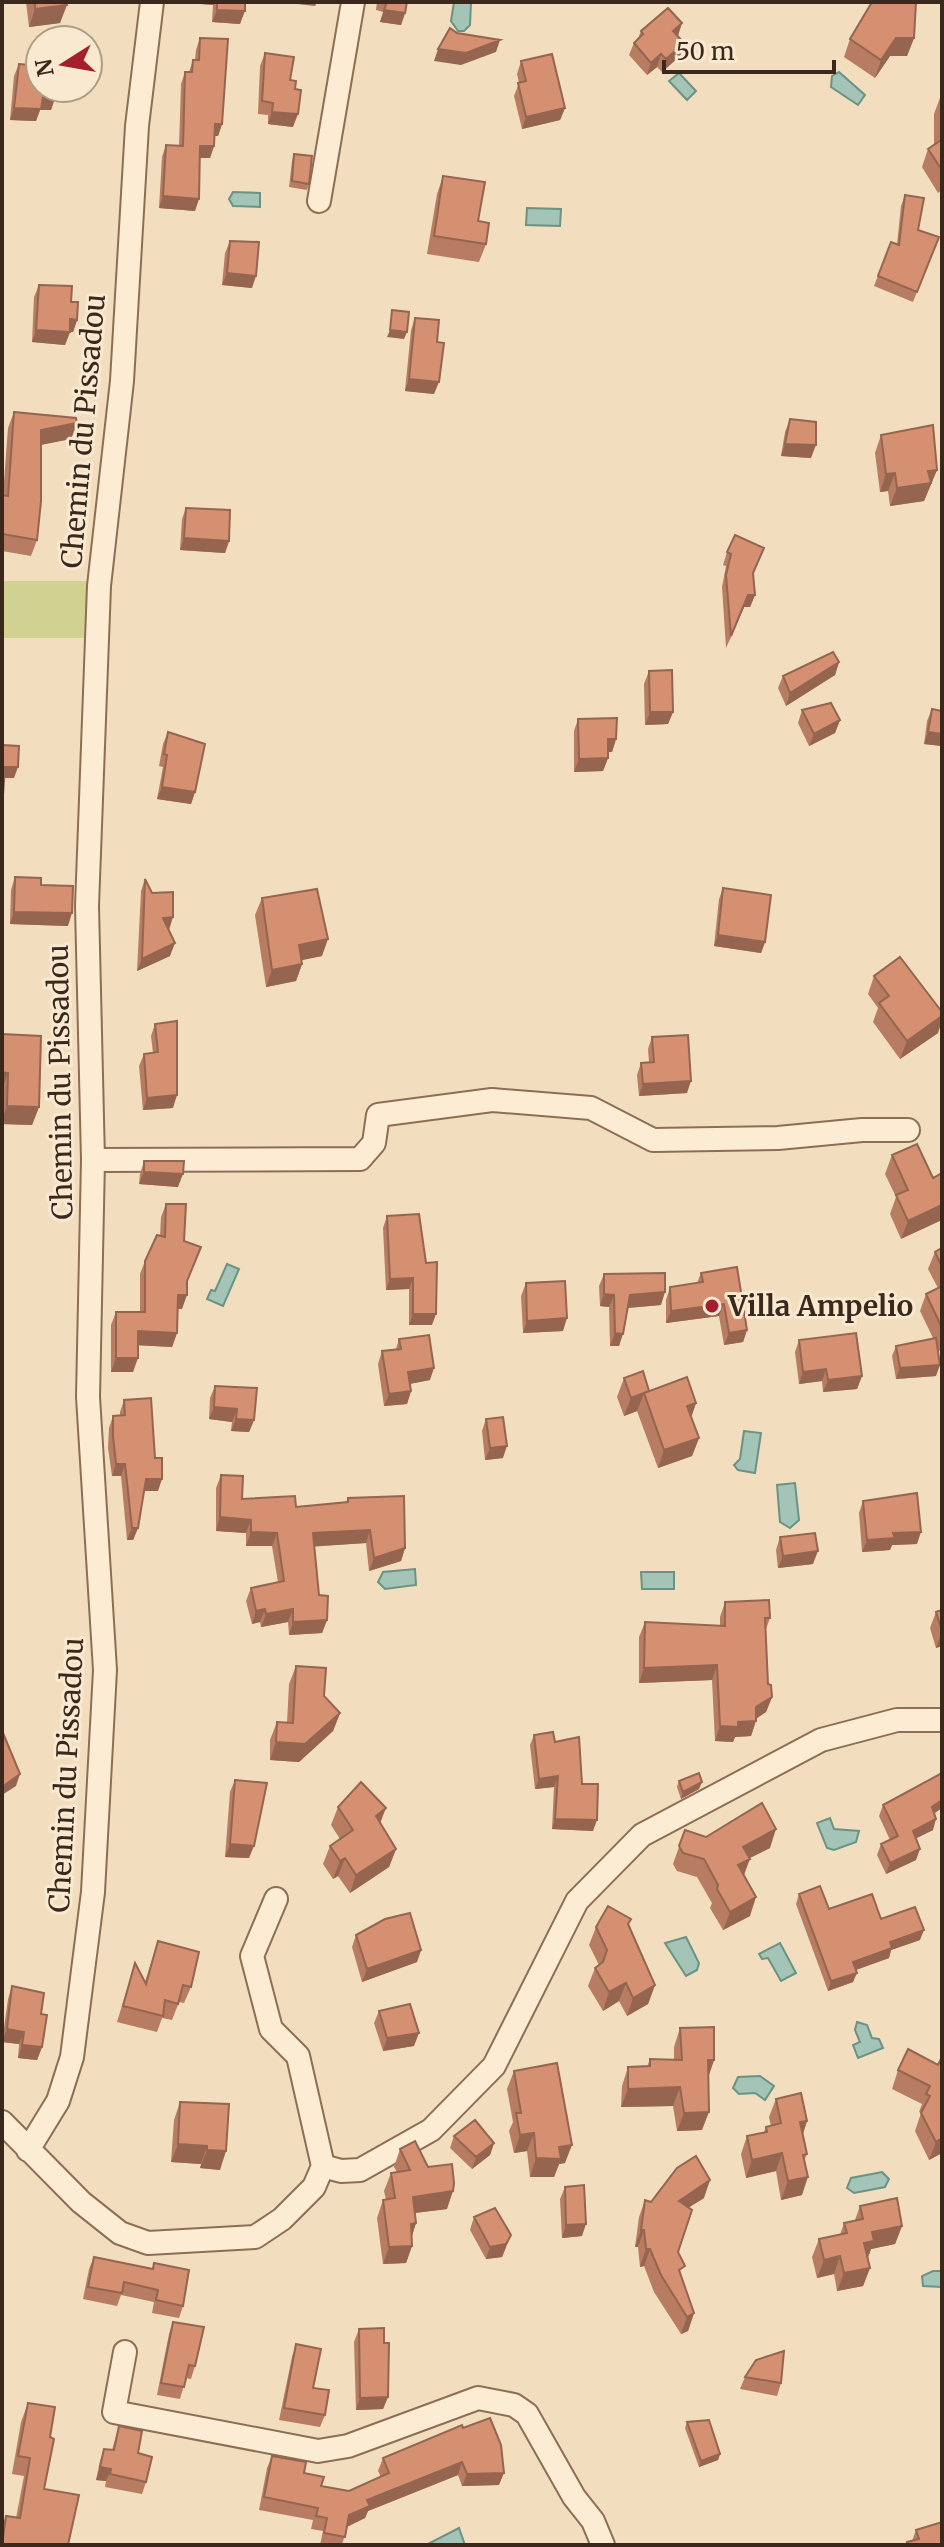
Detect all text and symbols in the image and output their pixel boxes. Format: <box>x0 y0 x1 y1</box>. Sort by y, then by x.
north arrow <box>24 24 104 104</box>
scale bar <box>664 24 834 74</box>
text: 50 m <box>676 36 735 67</box>
text: N <box>29 56 60 79</box>
street label: Chemin du Pissadou <box>53 292 113 570</box>
street label: Chemin du Pissadou <box>40 944 80 1220</box>
place label: Villa Ampelio <box>727 1288 913 1324</box>
marker: Villa Ampelio <box>703 1297 721 1315</box>
street label: Chemin du Pissadou <box>41 1637 91 1913</box>

